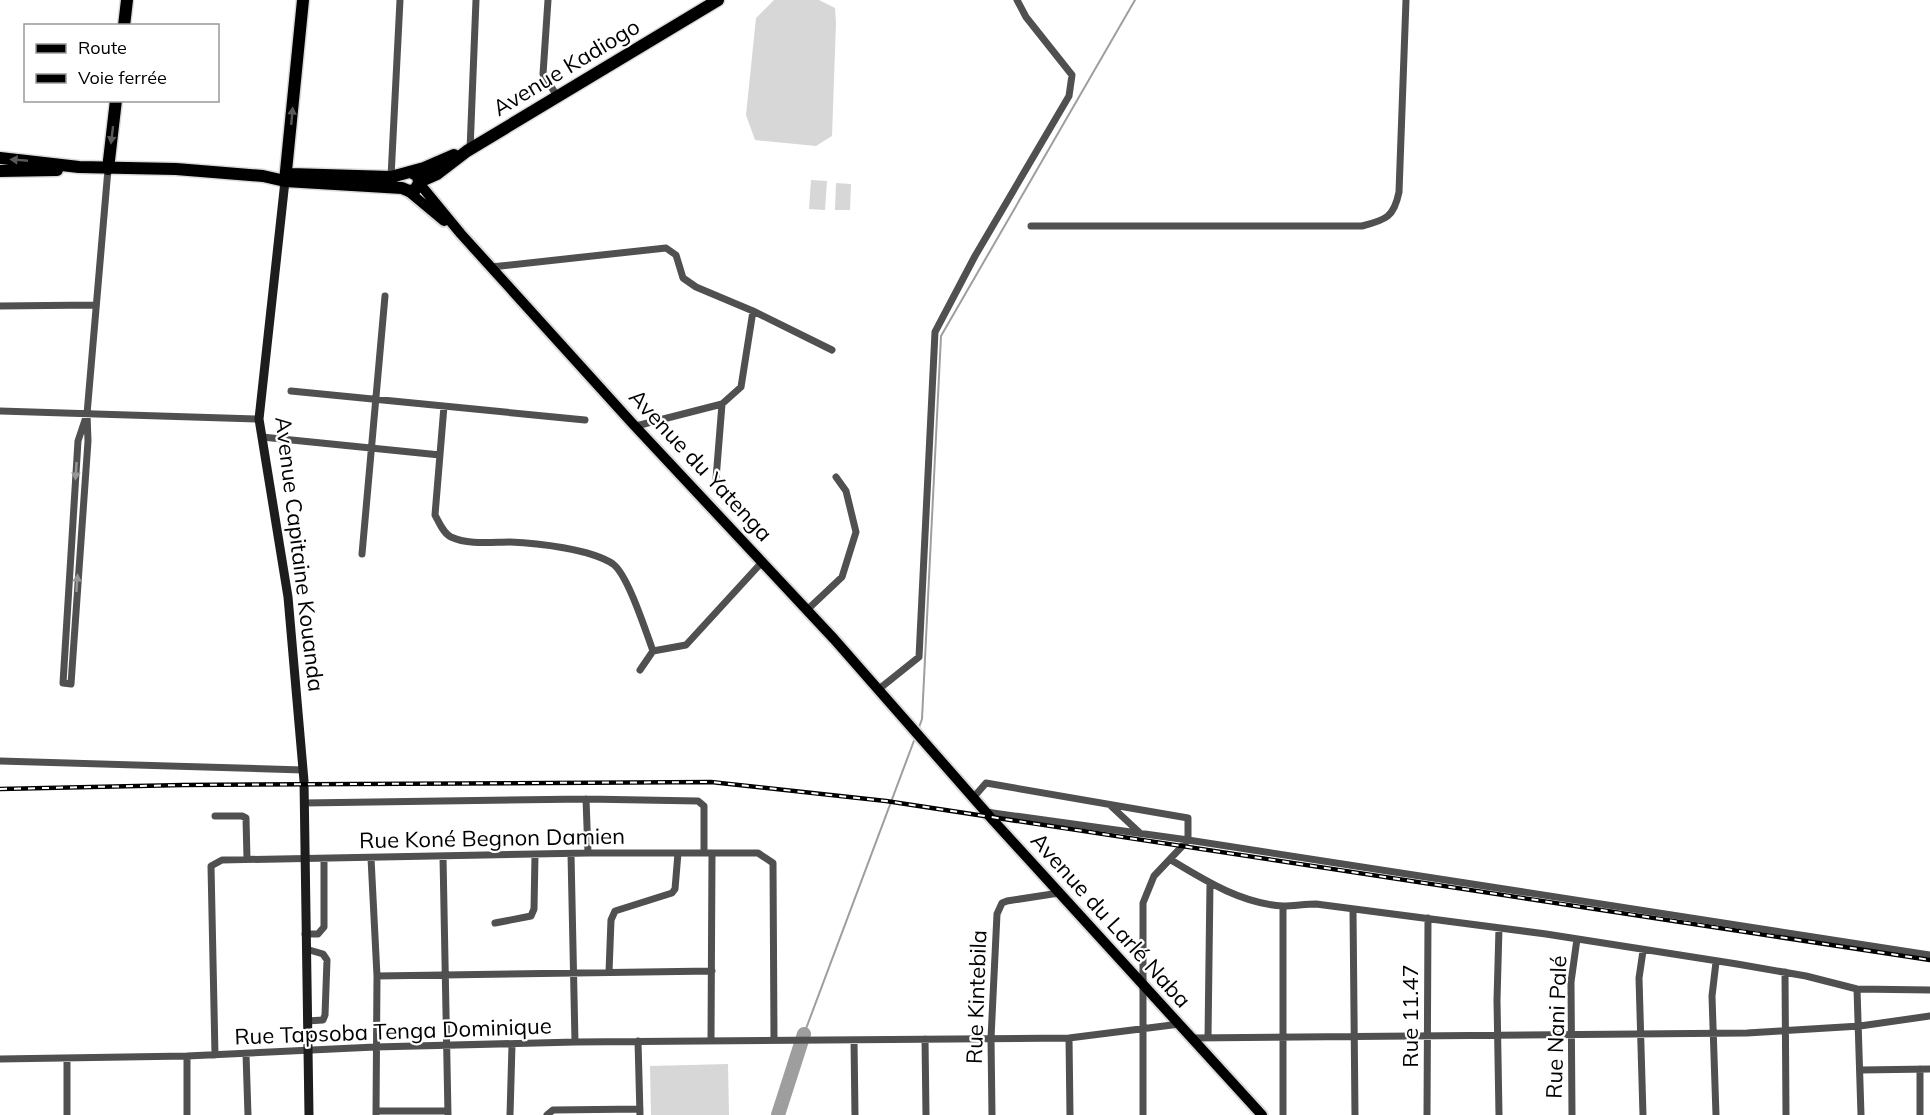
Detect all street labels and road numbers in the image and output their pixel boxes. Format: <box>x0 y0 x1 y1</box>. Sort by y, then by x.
street label: Avenue Kadiogo <box>487 12 645 122</box>
street label: Avenue du Yatenga <box>623 383 779 547</box>
street label: Avenue Capitaine Kouanda <box>269 415 331 693</box>
street label: Rue Koné Begnon Damien <box>359 822 625 854</box>
street label: Avenue du Larlé Naba <box>1025 827 1197 1013</box>
street label: Rue Kintebila <box>960 929 992 1065</box>
street label: Rue Nani Palé <box>1540 955 1572 1099</box>
street label: Rue 11.47 <box>1396 964 1424 1068</box>
street label: Rue Tapsoba Tenga Dominique <box>234 1011 552 1051</box>

